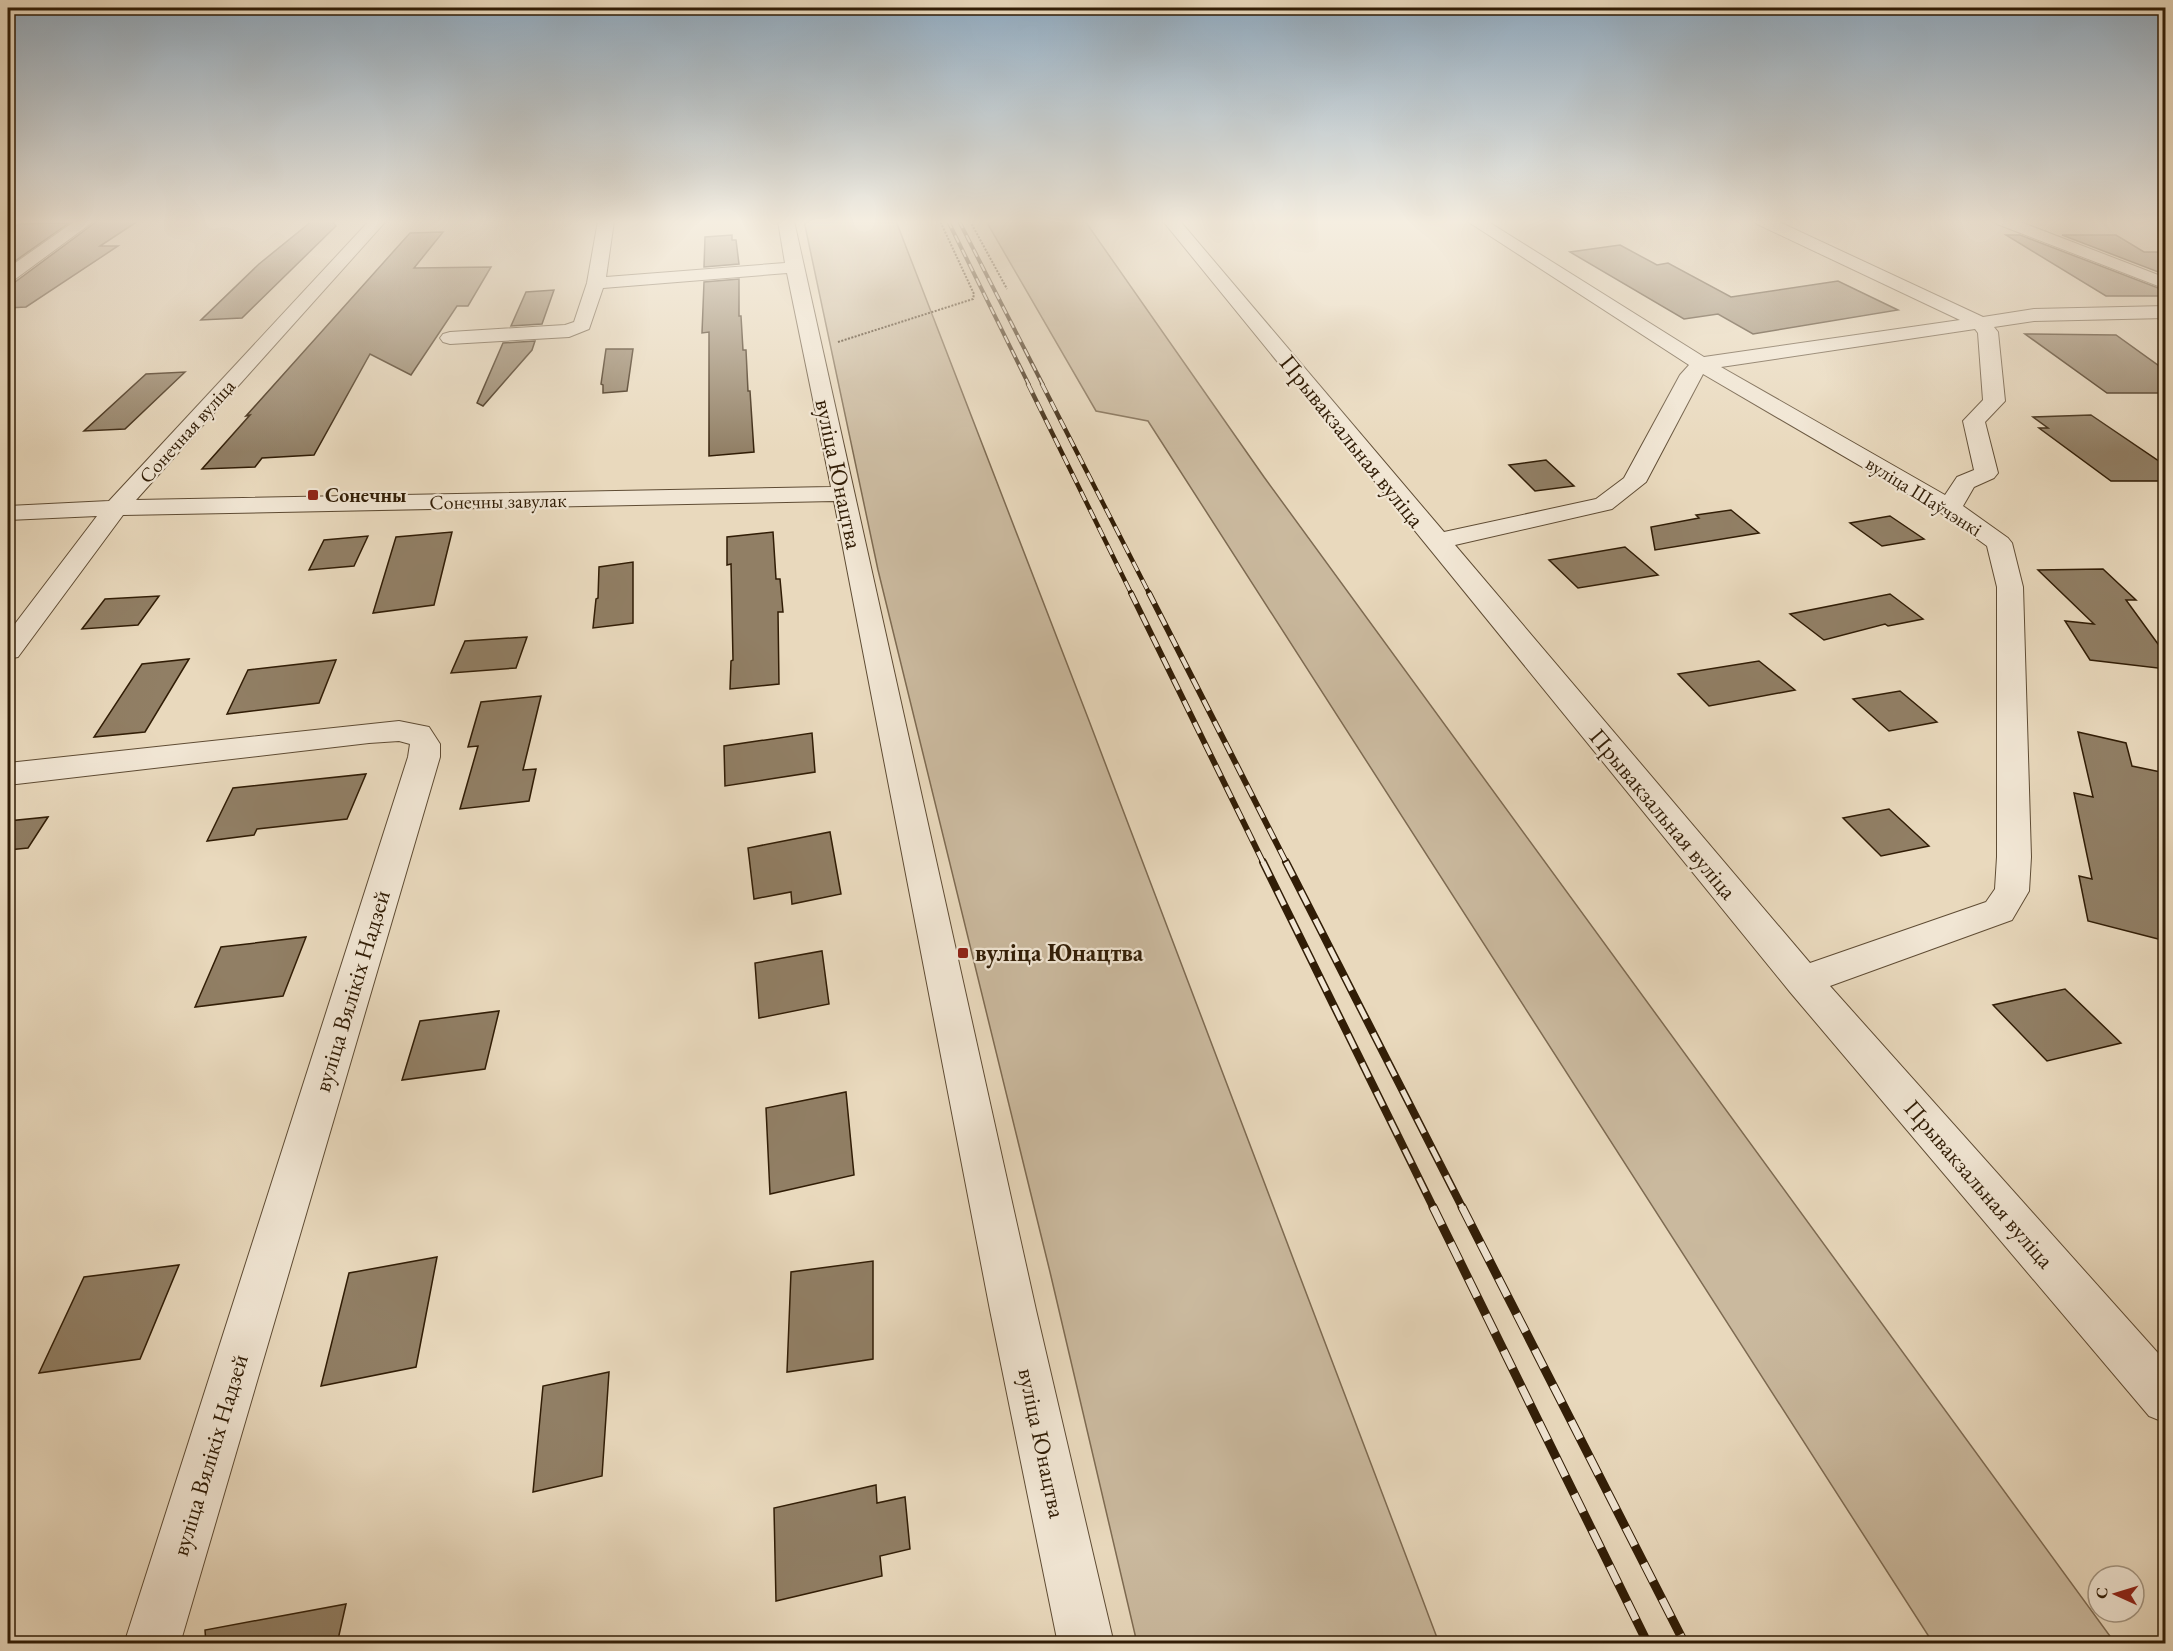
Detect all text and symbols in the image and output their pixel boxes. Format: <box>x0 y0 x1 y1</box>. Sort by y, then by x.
street label: Прывакзальная вуліца <box>1273 348 1432 534</box>
street label: Сонечная вуліца <box>133 373 241 489</box>
street label: вуліца Юнацтва <box>808 396 871 552</box>
street label: вуліца Шаўчэнкі <box>1861 450 1987 542</box>
place label: Сонечны <box>325 482 406 508</box>
street label: Сонечны завулак <box>429 487 567 515</box>
marker: Сонечны <box>306 488 320 502</box>
street label: Прывакзальная вуліца <box>1583 722 1744 906</box>
street label: вуліца Вялікіх Надзей <box>306 886 397 1096</box>
place label: вуліца Юнацтва <box>975 937 1144 969</box>
marker: вуліца Юнацтва <box>956 946 970 960</box>
street label: Прывакзальная вуліца <box>1897 1093 2062 1275</box>
street label: вуліца Вялікіх Надзей <box>164 1350 255 1560</box>
street label: вуліца Юнацтва <box>1011 1365 1074 1521</box>
north arrow <box>2086 1564 2146 1624</box>
text: С <box>2091 1587 2112 1599</box>

